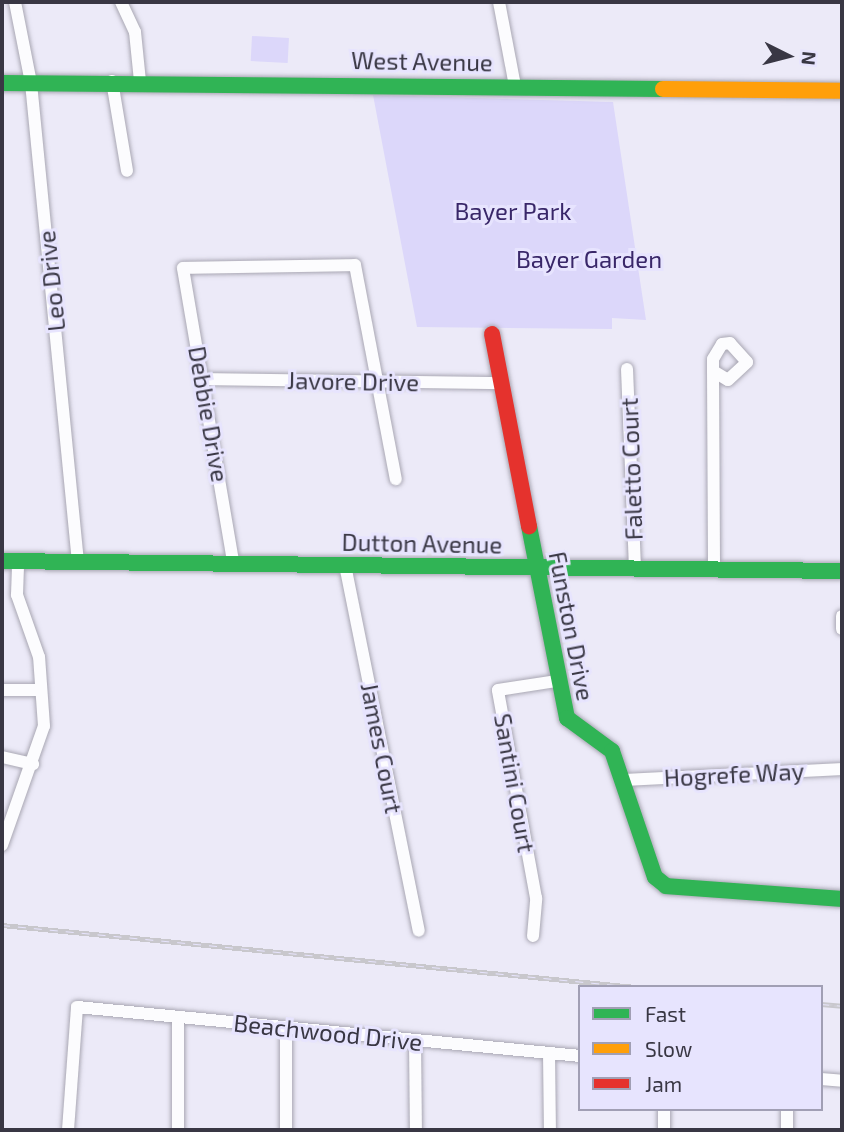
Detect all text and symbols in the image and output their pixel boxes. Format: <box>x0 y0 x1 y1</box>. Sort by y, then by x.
north arrow <box>753 21 823 91</box>
street label: West Avenue <box>351 45 493 77</box>
text: N <box>797 50 822 66</box>
park label: Bayer Park <box>454 197 572 225</box>
street label: Leo Drive <box>31 229 71 333</box>
park label: Bayer Garden <box>516 245 662 273</box>
street label: Debbie Drive <box>183 344 235 484</box>
street label: Javore Drive <box>287 365 419 397</box>
street label: Faletto Court <box>614 397 648 541</box>
street label: Dutton Avenue <box>341 527 503 559</box>
street label: Funston Drive <box>543 549 601 703</box>
street label: James Court <box>355 680 409 816</box>
street label: Santini Court <box>489 711 541 855</box>
street label: Hogrefe Way <box>663 756 805 792</box>
legend <box>578 985 823 1111</box>
text: Fast <box>645 1001 686 1026</box>
street label: Beachwood Drive <box>232 1008 424 1056</box>
text: Slow <box>645 1036 692 1061</box>
text: Jam <box>645 1071 682 1096</box>

